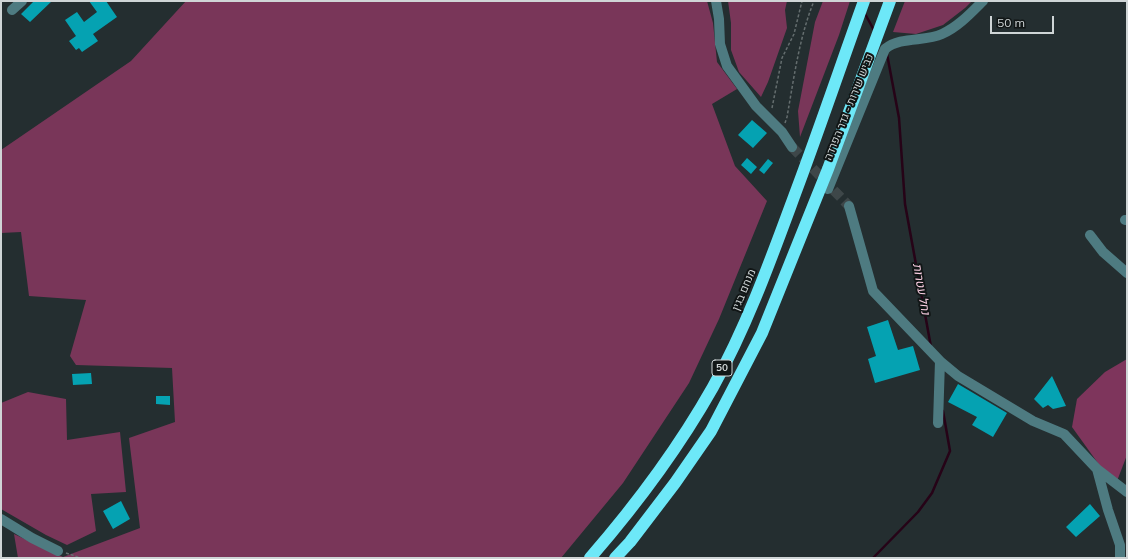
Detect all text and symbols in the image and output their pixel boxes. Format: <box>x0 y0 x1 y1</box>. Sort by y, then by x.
scale bar <box>992 8 1056 34</box>
text: 50 m <box>997 15 1025 30</box>
street label: כביש שירות - גדר הפרדה <box>822 52 876 162</box>
water label: נחל עטרות <box>909 262 933 316</box>
street label: מנחם בגין <box>729 267 759 313</box>
road number: 50 <box>712 360 732 376</box>

